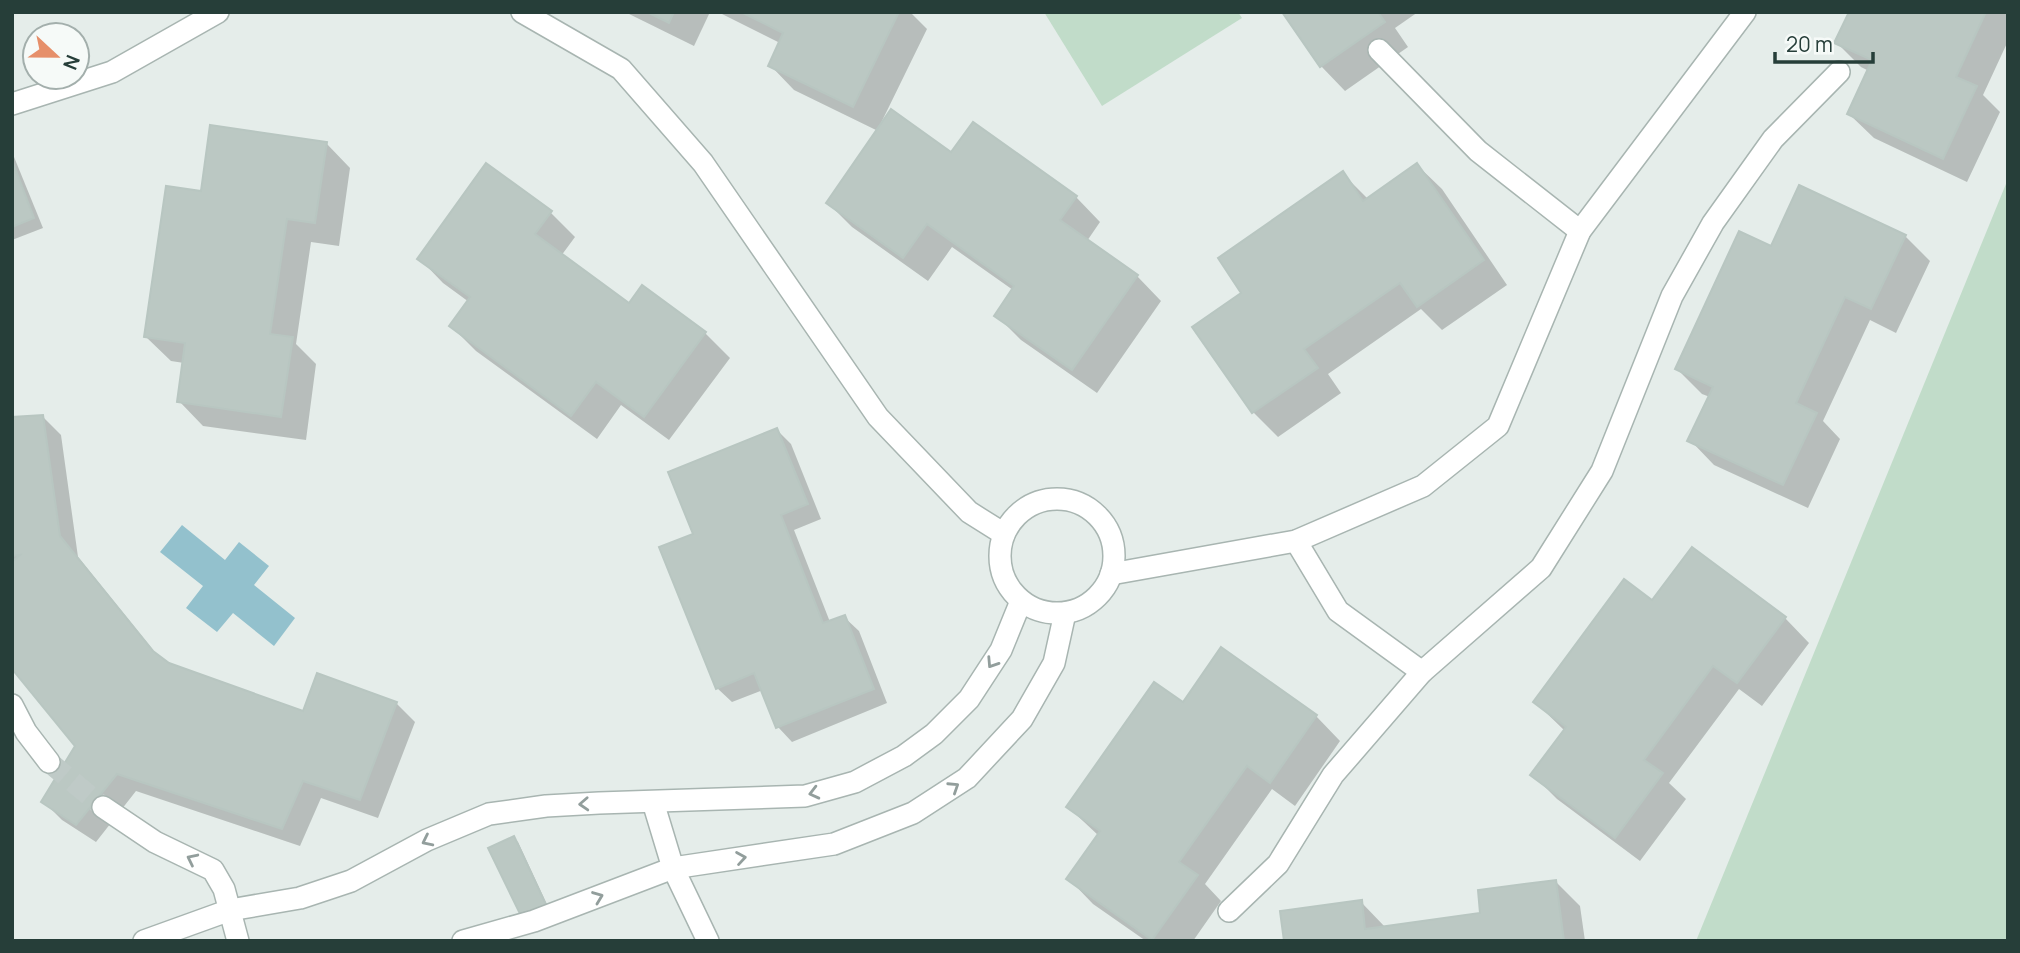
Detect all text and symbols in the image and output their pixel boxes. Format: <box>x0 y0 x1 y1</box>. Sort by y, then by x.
north arrow <box>21 21 91 91</box>
scale bar <box>1775 21 1873 65</box>
text: 20 m <box>1786 30 1833 58</box>
text: N <box>57 51 86 74</box>
one-way arrow <box>988 655 1001 668</box>
one-way arrow <box>946 783 959 795</box>
one-way arrow <box>808 785 820 799</box>
one-way arrow <box>579 796 590 811</box>
one-way arrow <box>422 833 434 847</box>
one-way arrow <box>735 851 747 866</box>
one-way arrow <box>187 854 199 868</box>
one-way arrow <box>591 891 603 905</box>

